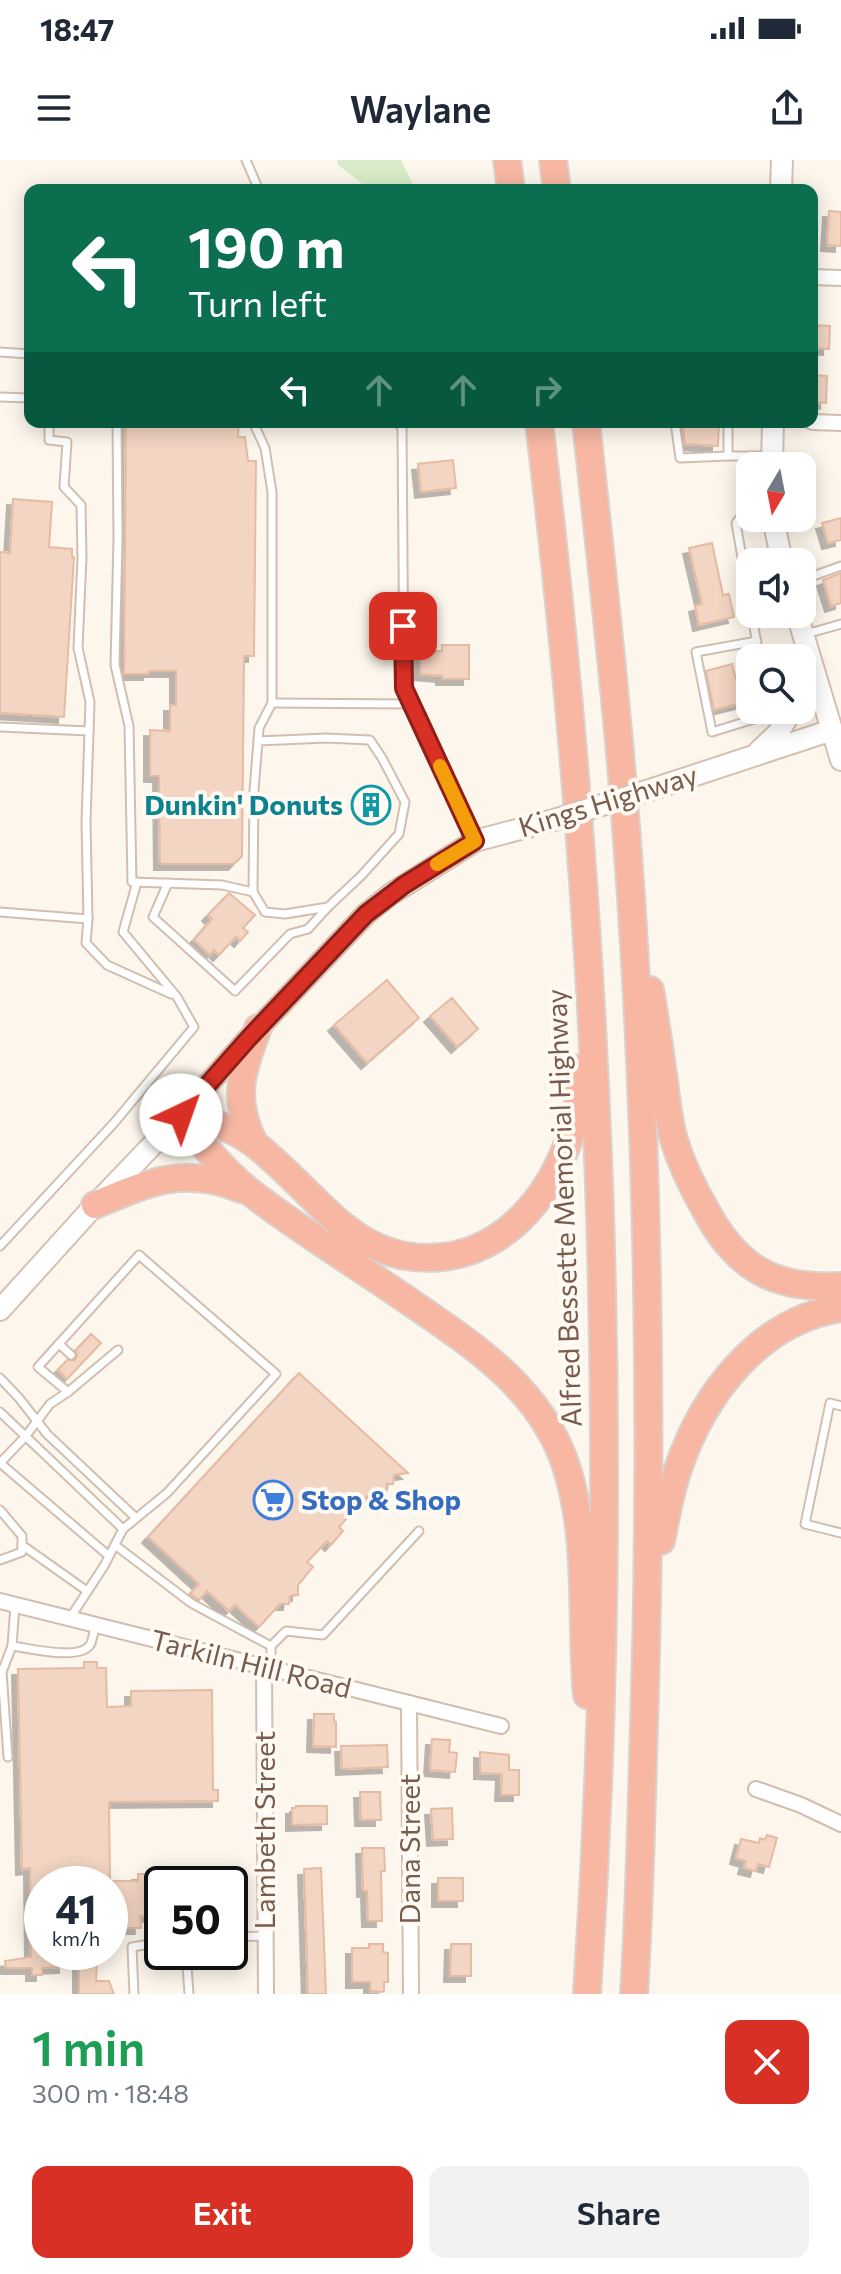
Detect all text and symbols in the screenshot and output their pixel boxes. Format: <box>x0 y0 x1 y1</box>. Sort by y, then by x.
text: 18:47 <box>40 10 114 47</box>
icon: menu <box>32 86 76 130</box>
text: Waylane <box>350 86 491 130</box>
icon: share <box>765 86 809 130</box>
text: 190 m <box>188 211 345 280</box>
icon: left <box>56 216 160 320</box>
text: Turn left <box>188 280 327 324</box>
icon: left <box>273 368 317 412</box>
icon: ahead <box>357 368 401 412</box>
icon: ahead <box>441 368 485 412</box>
icon: right <box>525 368 569 412</box>
north arrow <box>736 452 816 532</box>
map controls <box>736 452 816 724</box>
button: sound <box>736 548 816 628</box>
pin <box>369 592 437 660</box>
icon: arrive <box>381 604 425 648</box>
button: search <box>736 644 816 724</box>
street label: Kings Highway <box>514 757 701 843</box>
building icon: Dunkin' Donuts <box>350 784 392 826</box>
place label: Dunkin' Donuts <box>144 787 343 821</box>
street label: Alfred Bessette Memorial Highway <box>538 988 588 1428</box>
position arrow <box>139 1073 223 1157</box>
supermarket icon: Stop & Shop <box>252 1479 294 1521</box>
place label: Stop & Shop <box>301 1482 461 1516</box>
street label: Tarkiln Hill Road <box>147 1622 355 1704</box>
street label: Lambeth Street <box>247 1731 281 1929</box>
street label: Dana Street <box>392 1774 426 1924</box>
speed limit sign: 50 <box>144 1866 248 1970</box>
text: 41 <box>55 1883 97 1932</box>
text: km/h <box>52 1926 100 1950</box>
text: 1 min <box>32 2017 145 2076</box>
button: close <box>725 2020 809 2104</box>
text: 300 m · 18:48 <box>32 2077 189 2108</box>
button: Exit <box>32 2166 413 2258</box>
button: Share <box>429 2166 809 2258</box>

